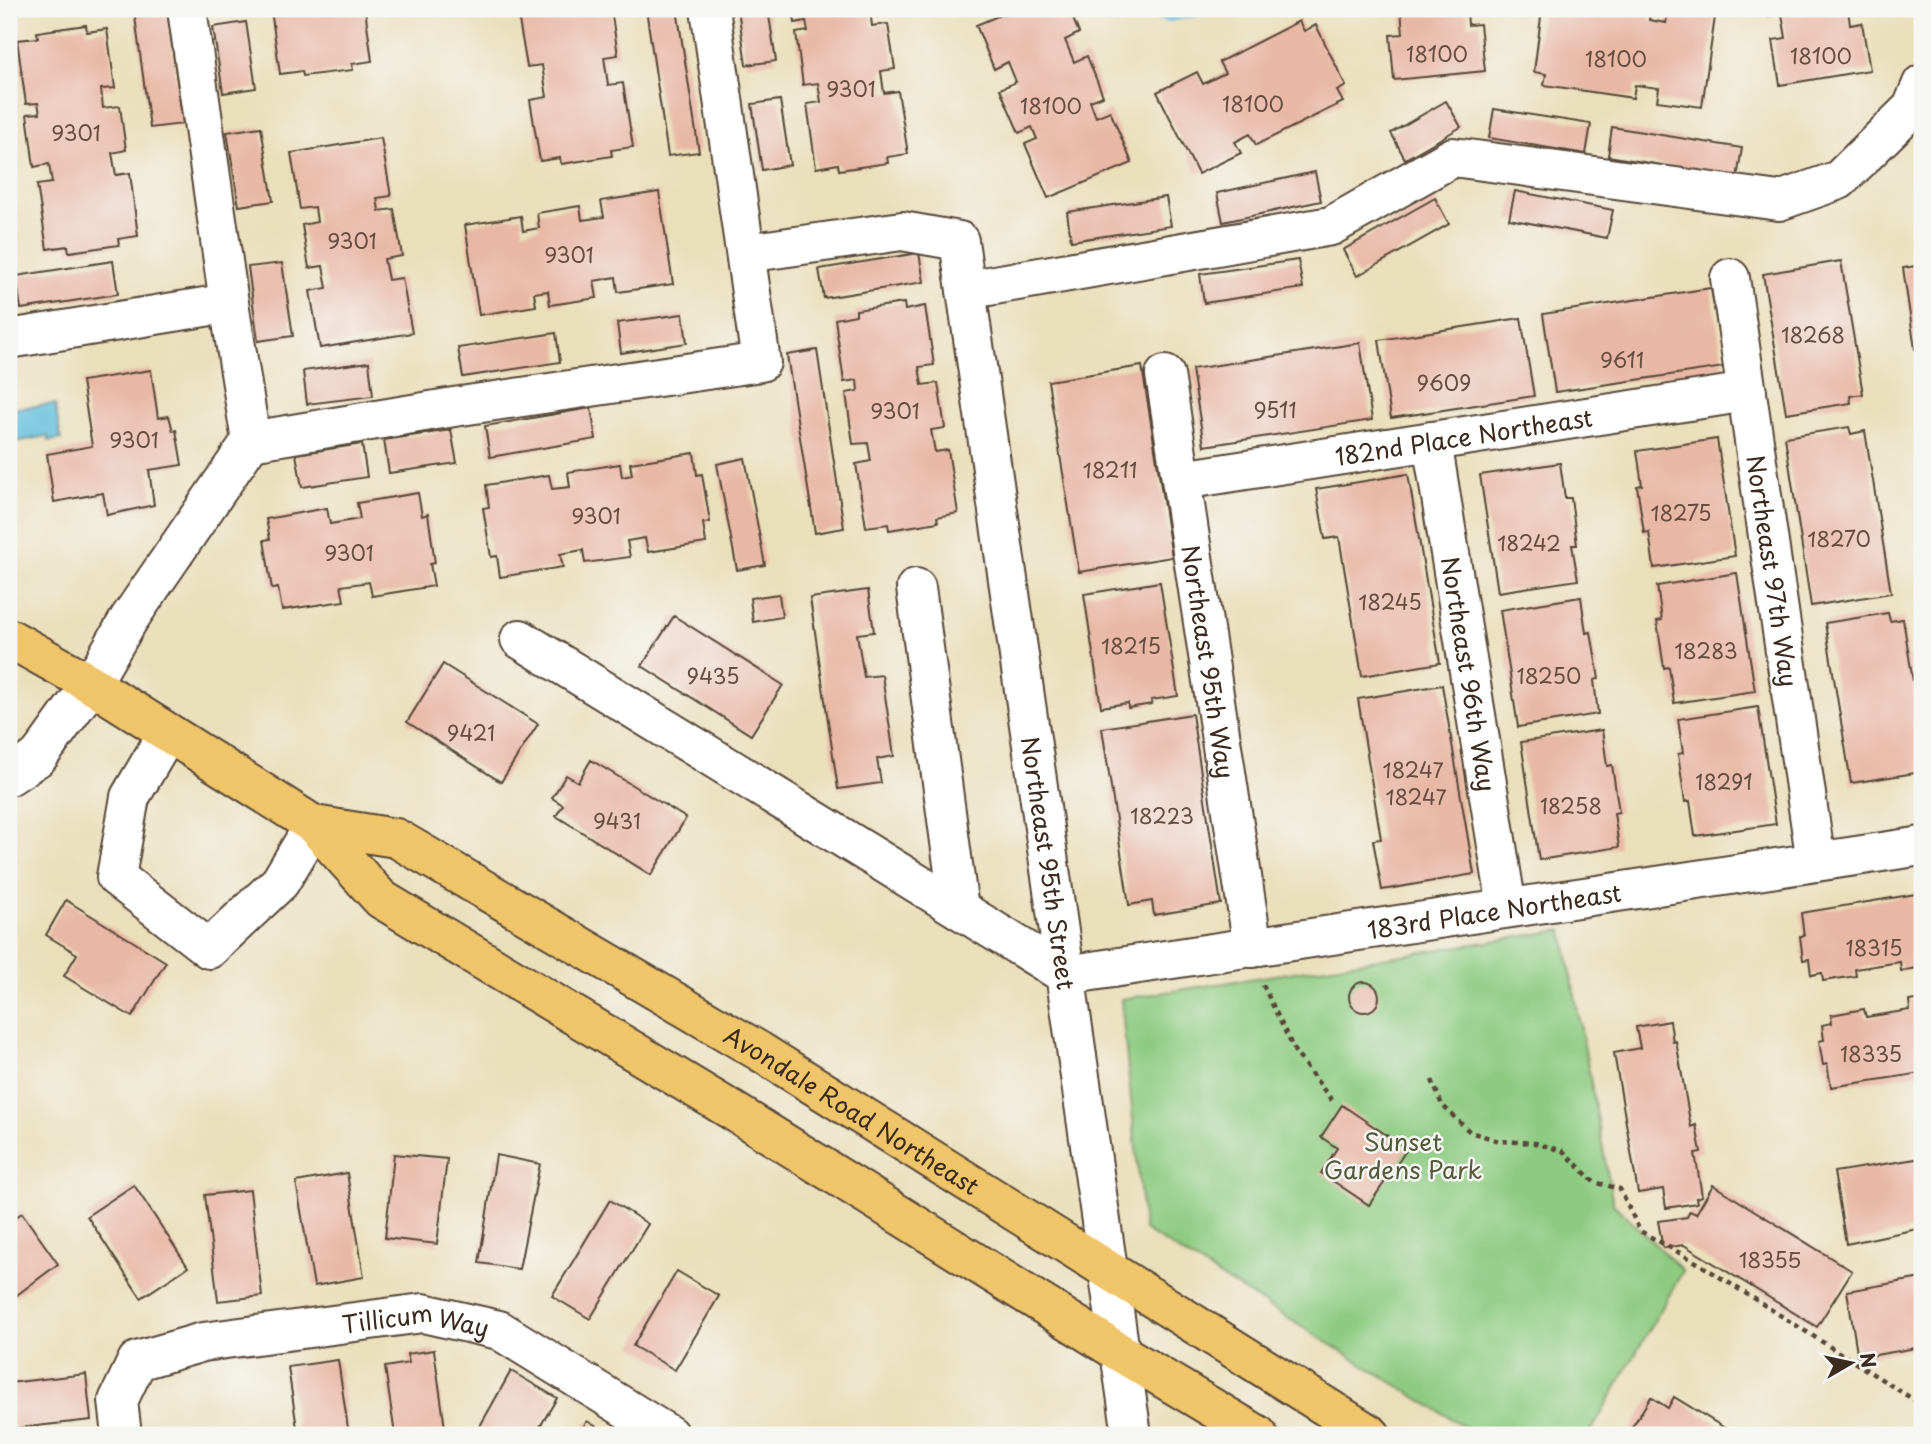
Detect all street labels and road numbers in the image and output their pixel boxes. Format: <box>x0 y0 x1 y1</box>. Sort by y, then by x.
street label: 182nd Place Northeast <box>1332 398 1595 474</box>
street label: Northeast 97th Way <box>1738 452 1808 689</box>
street label: Northeast 95th Way <box>1173 542 1245 781</box>
street label: Northeast 96th Way <box>1433 554 1506 794</box>
street label: Northeast 95th Street <box>1013 734 1085 992</box>
street label: 183rd Place Northeast <box>1365 874 1623 947</box>
street label: Avondale Road Northeast <box>718 1017 987 1203</box>
street label: Tillicum Way <box>340 1294 493 1345</box>

